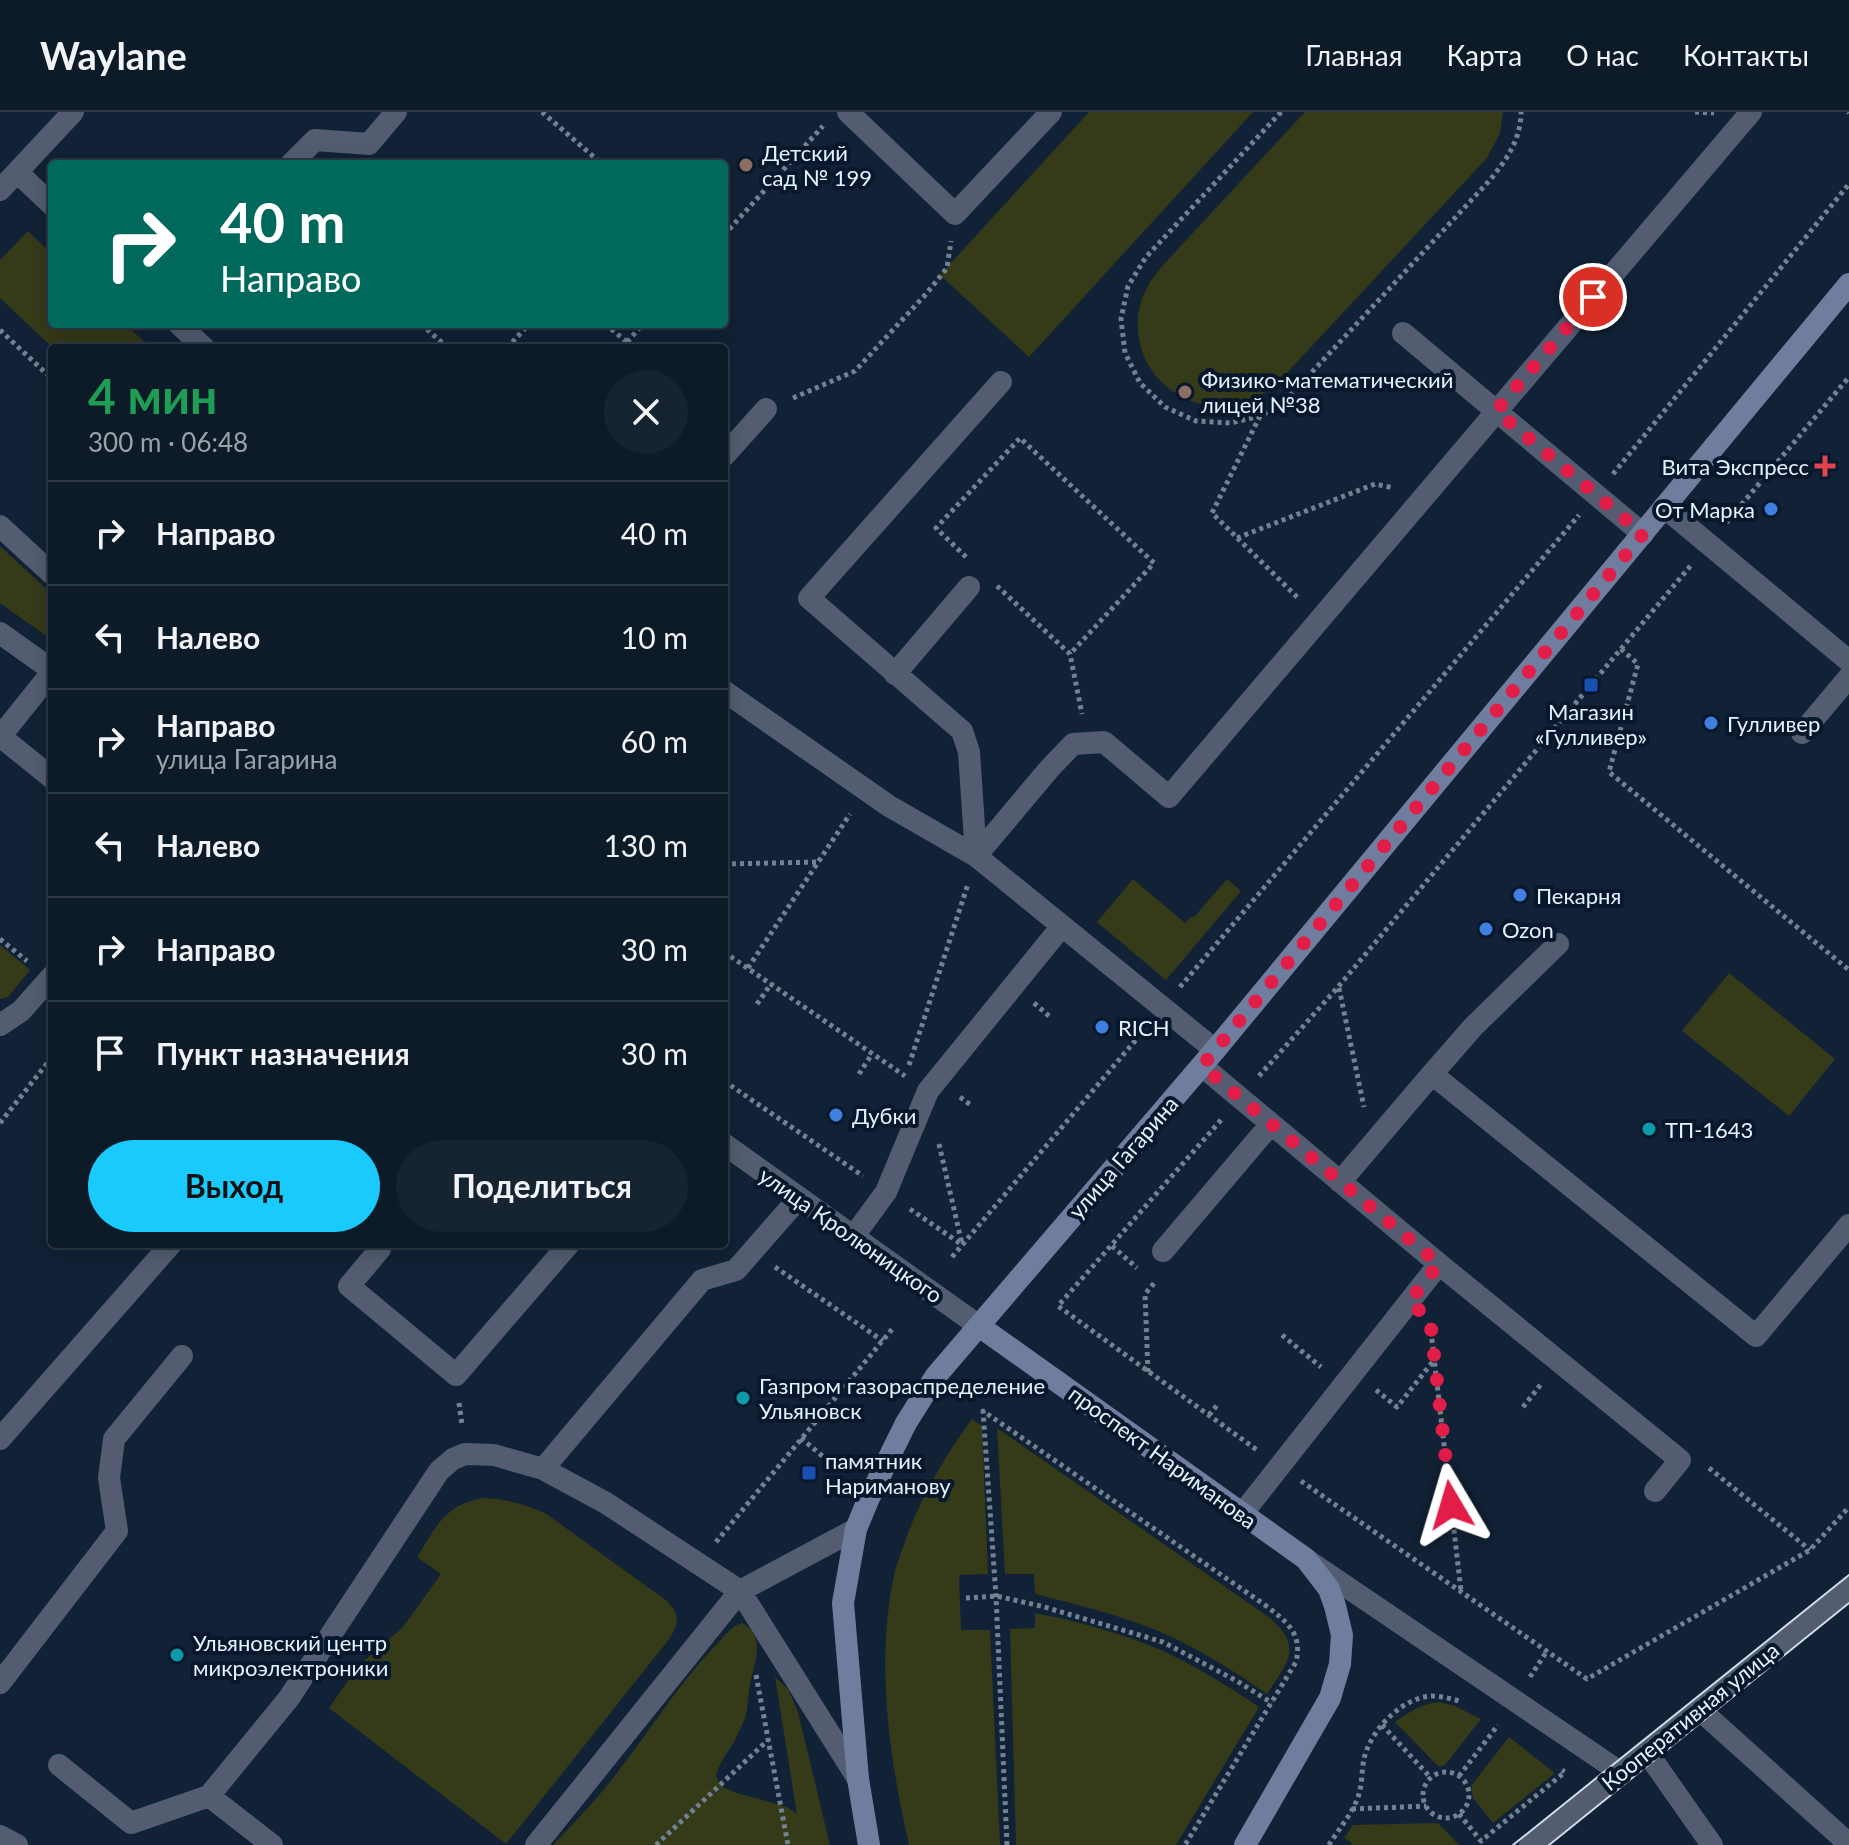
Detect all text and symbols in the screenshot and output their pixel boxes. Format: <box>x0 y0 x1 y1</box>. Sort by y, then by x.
text: Waylane <box>40 32 187 78</box>
text: Главная <box>1305 38 1403 72</box>
text: Карта <box>1447 38 1522 72</box>
text: О нас <box>1566 38 1639 72</box>
text: Контакты <box>1683 38 1809 72</box>
place label: Детский сад № 199 <box>762 139 872 191</box>
marker: Детский сад № 199 <box>737 156 755 174</box>
text: 40 m <box>220 188 345 255</box>
icon: right <box>88 192 192 296</box>
text: Направо <box>220 256 361 300</box>
pin <box>1559 263 1627 331</box>
icon: arrive <box>1571 275 1615 319</box>
place label: Физико-математический лицей №38 <box>1201 366 1453 418</box>
text: 4 мин <box>88 367 217 424</box>
button: close <box>604 370 688 454</box>
marker: Физико-математический лицей №38 <box>1176 383 1194 401</box>
text: 300 m · 06:48 <box>88 426 248 458</box>
place label: Вита Экспресс <box>1662 453 1809 480</box>
marker: Вита Экспресс <box>1816 457 1834 475</box>
place label: От Марка <box>1655 496 1755 523</box>
marker: От Марка <box>1762 500 1780 518</box>
icon: right <box>88 511 132 555</box>
text: Направо <box>156 515 276 551</box>
text: 40 m <box>621 515 688 551</box>
icon: left <box>88 615 132 659</box>
text: Налево <box>156 619 260 655</box>
text: 10 m <box>621 619 688 655</box>
marker: Магазин «Гулливер» <box>1582 676 1600 694</box>
place label: Магазин «Гулливер» <box>1535 698 1647 750</box>
text: Направо <box>156 707 276 743</box>
place label: Гулливер <box>1727 710 1820 737</box>
marker: Гулливер <box>1702 714 1720 732</box>
icon: right <box>88 719 132 763</box>
text: 60 m <box>621 723 688 759</box>
text: улица Гагарина <box>156 743 337 775</box>
icon: left <box>88 823 132 867</box>
text: Налево <box>156 827 260 863</box>
text: 130 m <box>603 827 688 863</box>
place label: Пекарня <box>1536 882 1621 909</box>
marker: Пекарня <box>1511 886 1529 904</box>
place label: Ozon <box>1502 916 1554 943</box>
marker: Ozon <box>1477 920 1495 938</box>
icon: right <box>88 927 132 971</box>
text: Направо <box>156 931 276 967</box>
text: 30 m <box>621 931 688 967</box>
place label: RICH <box>1118 1014 1169 1041</box>
marker: RICH <box>1093 1018 1111 1036</box>
icon: arrive <box>88 1031 132 1075</box>
text: Пункт назначения <box>156 1035 410 1071</box>
text: 30 m <box>621 1035 688 1071</box>
street label: улица Гагарина <box>1062 1090 1184 1224</box>
place label: Дубки <box>852 1102 917 1129</box>
marker: Дубки <box>827 1106 845 1124</box>
place label: ТП-1643 <box>1665 1116 1753 1143</box>
marker: ТП-1643 <box>1640 1120 1658 1138</box>
button: Выход <box>88 1140 380 1232</box>
button: Поделиться <box>396 1140 688 1232</box>
street label: улица Кролюницкого <box>754 1162 948 1308</box>
place label: Газпром газораспределение Ульяновск <box>759 1372 1045 1424</box>
street label: проспект Нариманова <box>1064 1380 1262 1534</box>
marker: Газпром газораспределение Ульяновск <box>734 1389 752 1407</box>
place label: памятник Нариманову <box>825 1447 951 1499</box>
position arrow <box>1409 1463 1493 1547</box>
marker: памятник Нариманову <box>800 1464 818 1482</box>
place label: Ульяновский центр микроэлектроники <box>193 1629 388 1681</box>
street label: Кооперативная улица <box>1596 1636 1784 1796</box>
marker: Ульяновский центр микроэлектроники <box>168 1646 186 1664</box>

